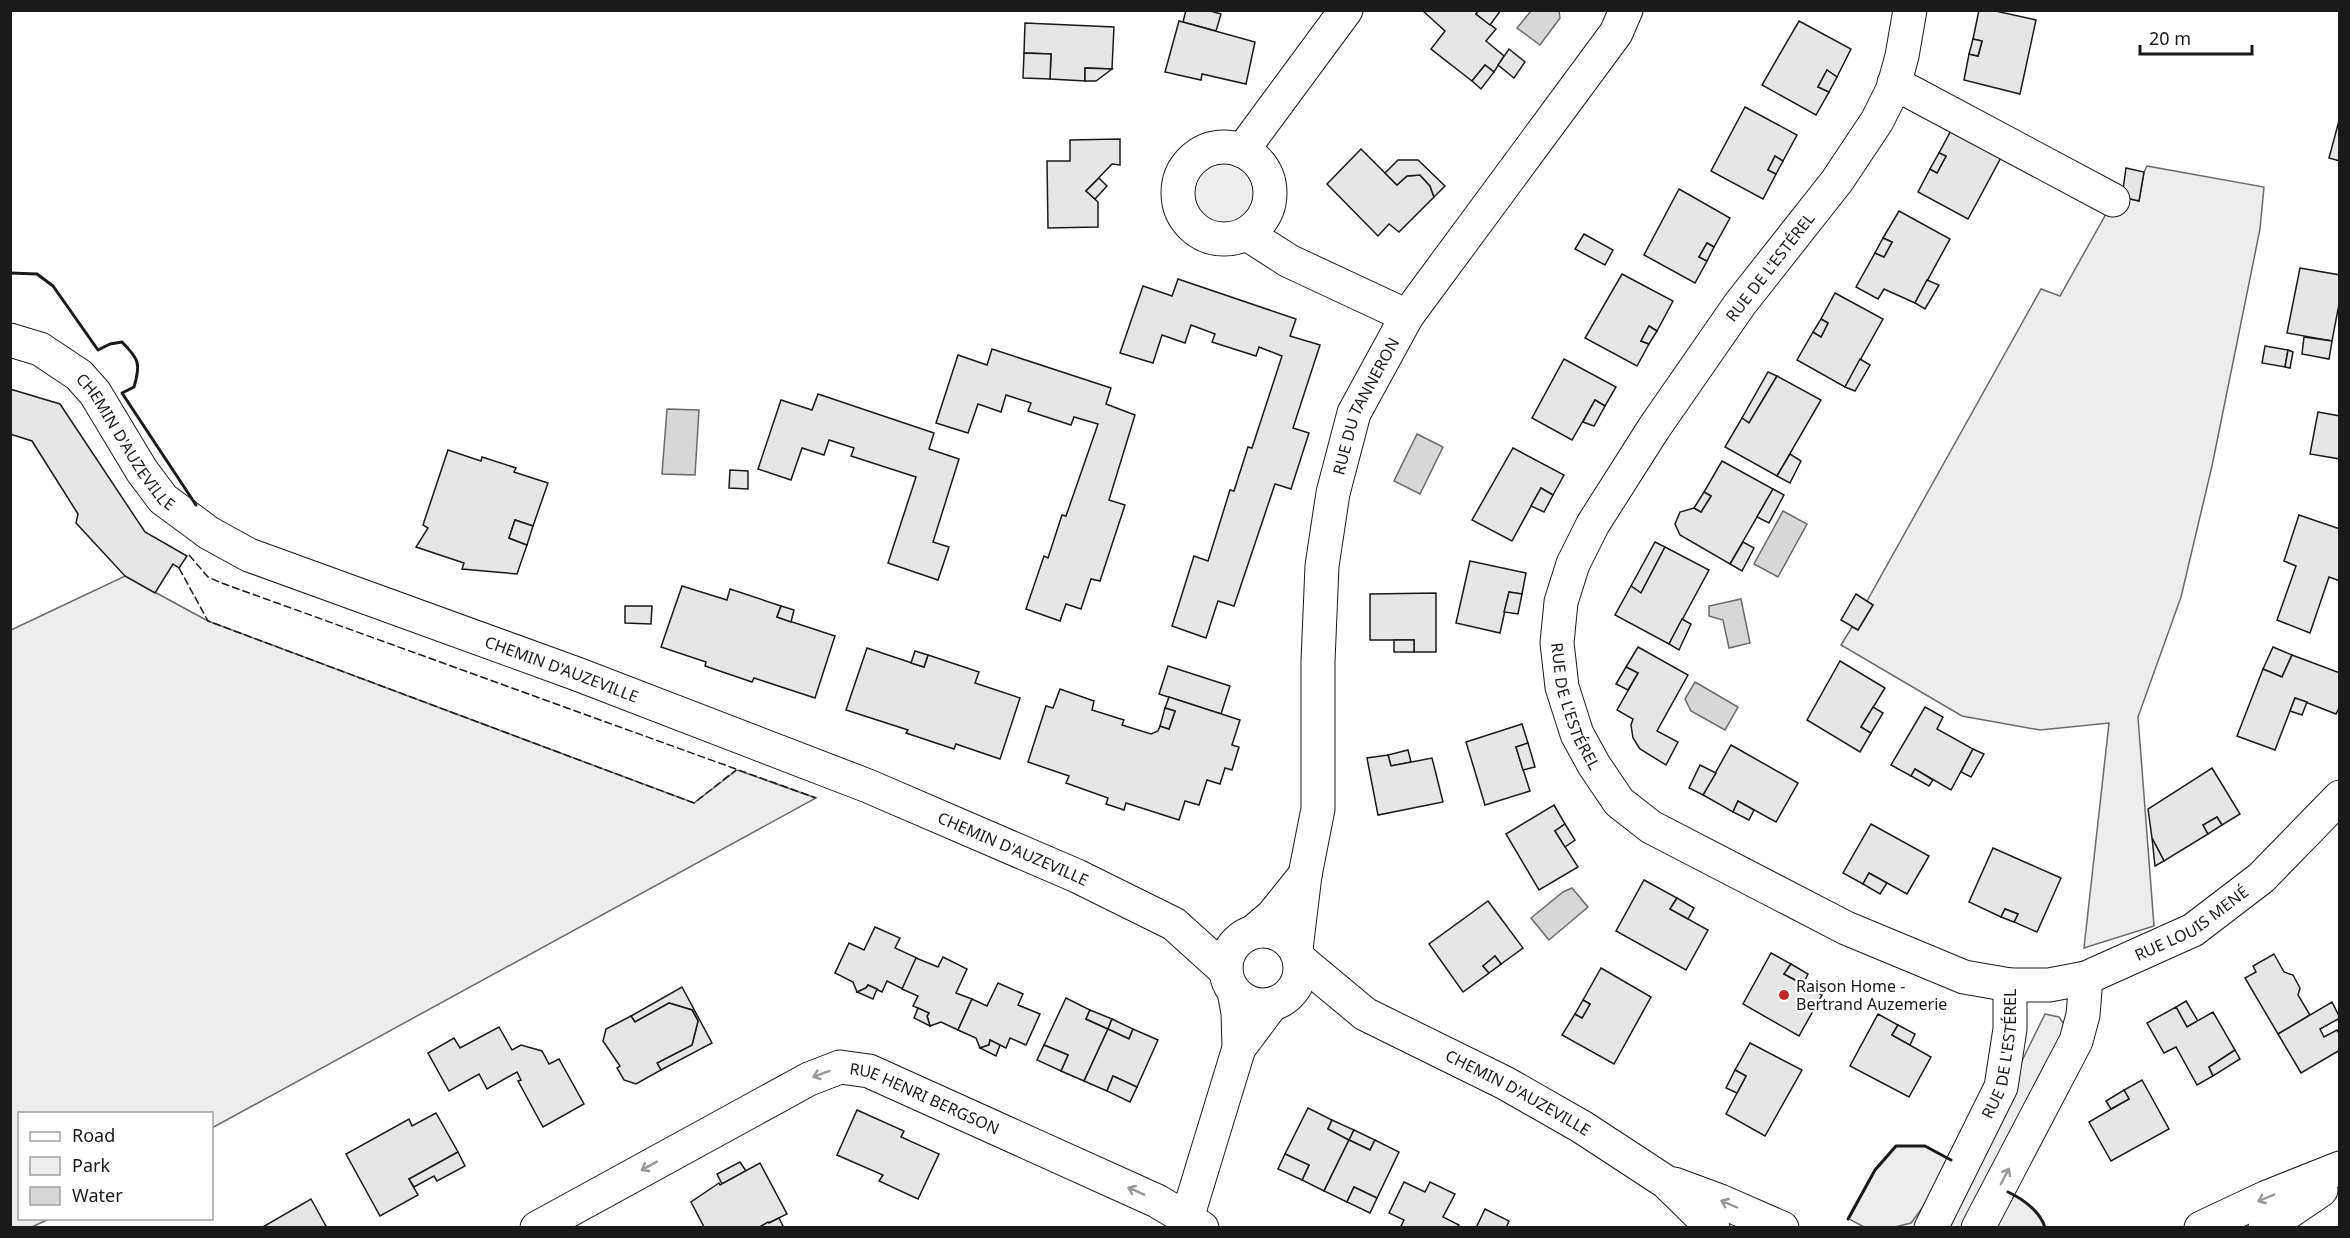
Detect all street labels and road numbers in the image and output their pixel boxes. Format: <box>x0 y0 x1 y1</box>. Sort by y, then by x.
street label: RUE DE L'ESTÉREL <box>1720 208 1820 326</box>
street label: RUE DU TANNERON <box>1327 333 1404 477</box>
street label: CHEMIN D'AUZEVILLE <box>71 368 180 515</box>
street label: CHEMIN D'AUZEVILLE <box>482 631 642 708</box>
street label: RUE DE L'ESTÉREL <box>1546 641 1605 774</box>
street label: CHEMIN D'AUZEVILLE <box>934 806 1092 891</box>
street label: RUE LOUIS MENÉ <box>2131 881 2253 966</box>
street label: RUE DE L'ESTÉREL <box>1976 989 2022 1122</box>
street label: CHEMIN D'AUZEVILLE <box>1442 1044 1595 1141</box>
street label: RUE HENRI BERGSON <box>848 1057 1003 1140</box>

